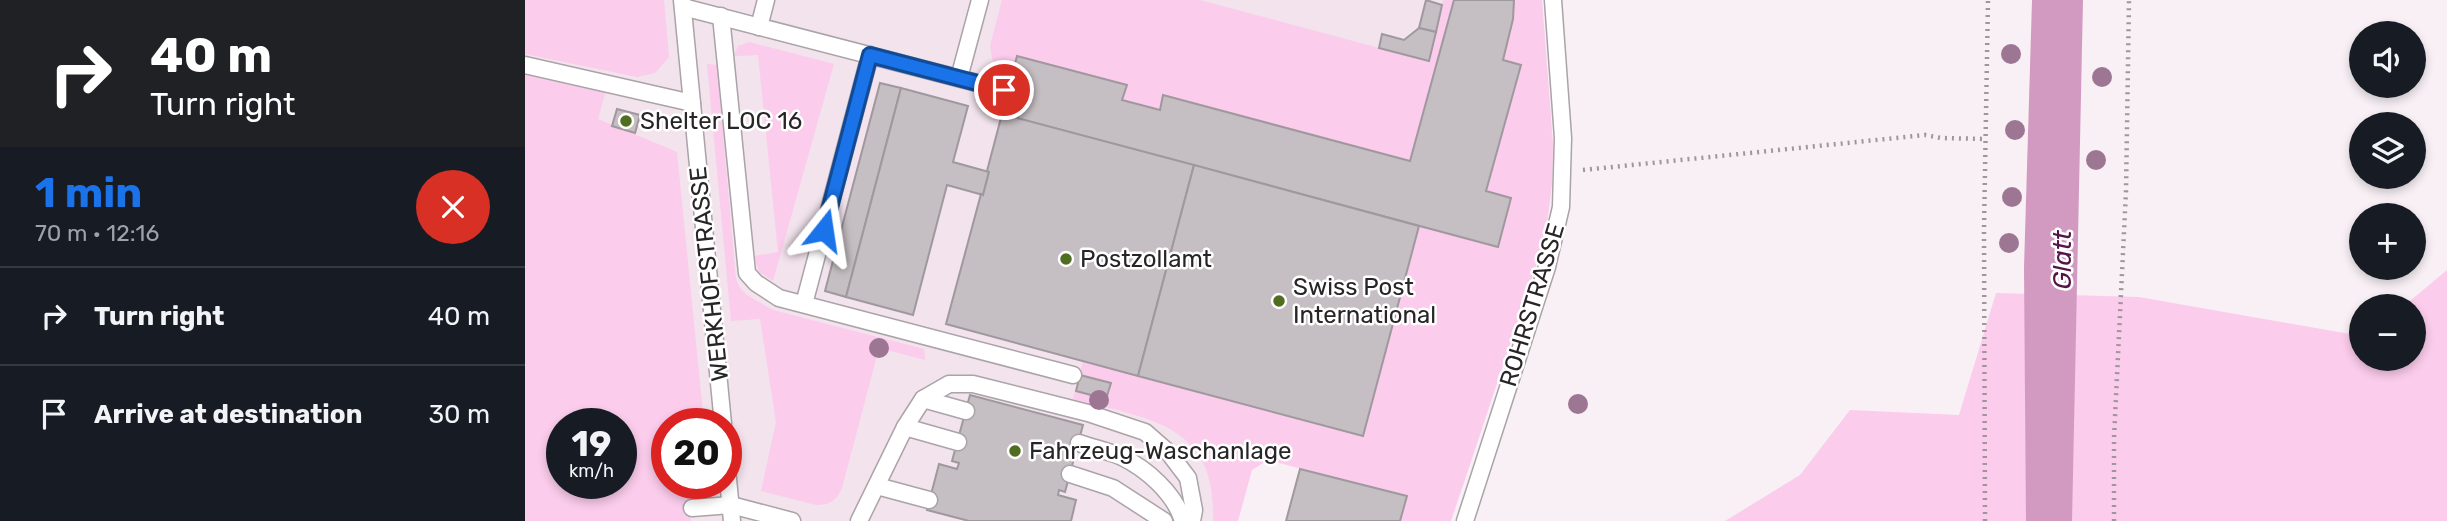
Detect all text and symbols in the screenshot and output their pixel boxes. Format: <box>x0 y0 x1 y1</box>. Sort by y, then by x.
map controls <box>2349 21 2426 371</box>
button: sound <box>2349 21 2426 98</box>
text: 40 m <box>150 26 272 84</box>
icon: right <box>35 28 126 119</box>
pin <box>974 60 1034 120</box>
icon: arrive <box>985 71 1023 109</box>
text: Turn right <box>150 85 295 123</box>
place label: Shelter LOC 16 <box>640 107 802 135</box>
button: layers <box>2349 112 2426 189</box>
marker: Shelter LOC 16 <box>618 113 634 129</box>
street label: WERKHOFSTRASSE <box>684 165 734 383</box>
text: 1 min <box>35 168 142 218</box>
button: close <box>416 170 490 244</box>
position arrow <box>787 193 861 267</box>
button: + <box>2349 203 2426 280</box>
text: 70 m · 12:16 <box>35 219 159 247</box>
street label: ROHRSTRASSE <box>1494 220 1570 390</box>
water label: Glatt <box>2047 229 2078 290</box>
place label: Postzollamt <box>1080 245 1212 273</box>
marker: Postzollamt <box>1058 251 1074 267</box>
place label: Swiss Post International <box>1293 273 1436 329</box>
marker: Swiss Post International <box>1271 293 1287 309</box>
button: − <box>2349 294 2426 371</box>
icon: right <box>35 297 73 335</box>
text: Turn right <box>94 301 224 332</box>
text: 40 m <box>428 301 490 332</box>
icon: arrive <box>35 395 73 433</box>
text: Arrive at destination <box>94 399 362 430</box>
text: 30 m <box>428 399 490 430</box>
speed limit sign: 20 <box>651 408 742 499</box>
text: 19 <box>572 423 611 465</box>
place label: Fahrzeug-Waschanlage <box>1029 437 1291 465</box>
marker: Fahrzeug-Waschanlage <box>1007 443 1023 459</box>
text: km/h <box>569 460 614 482</box>

